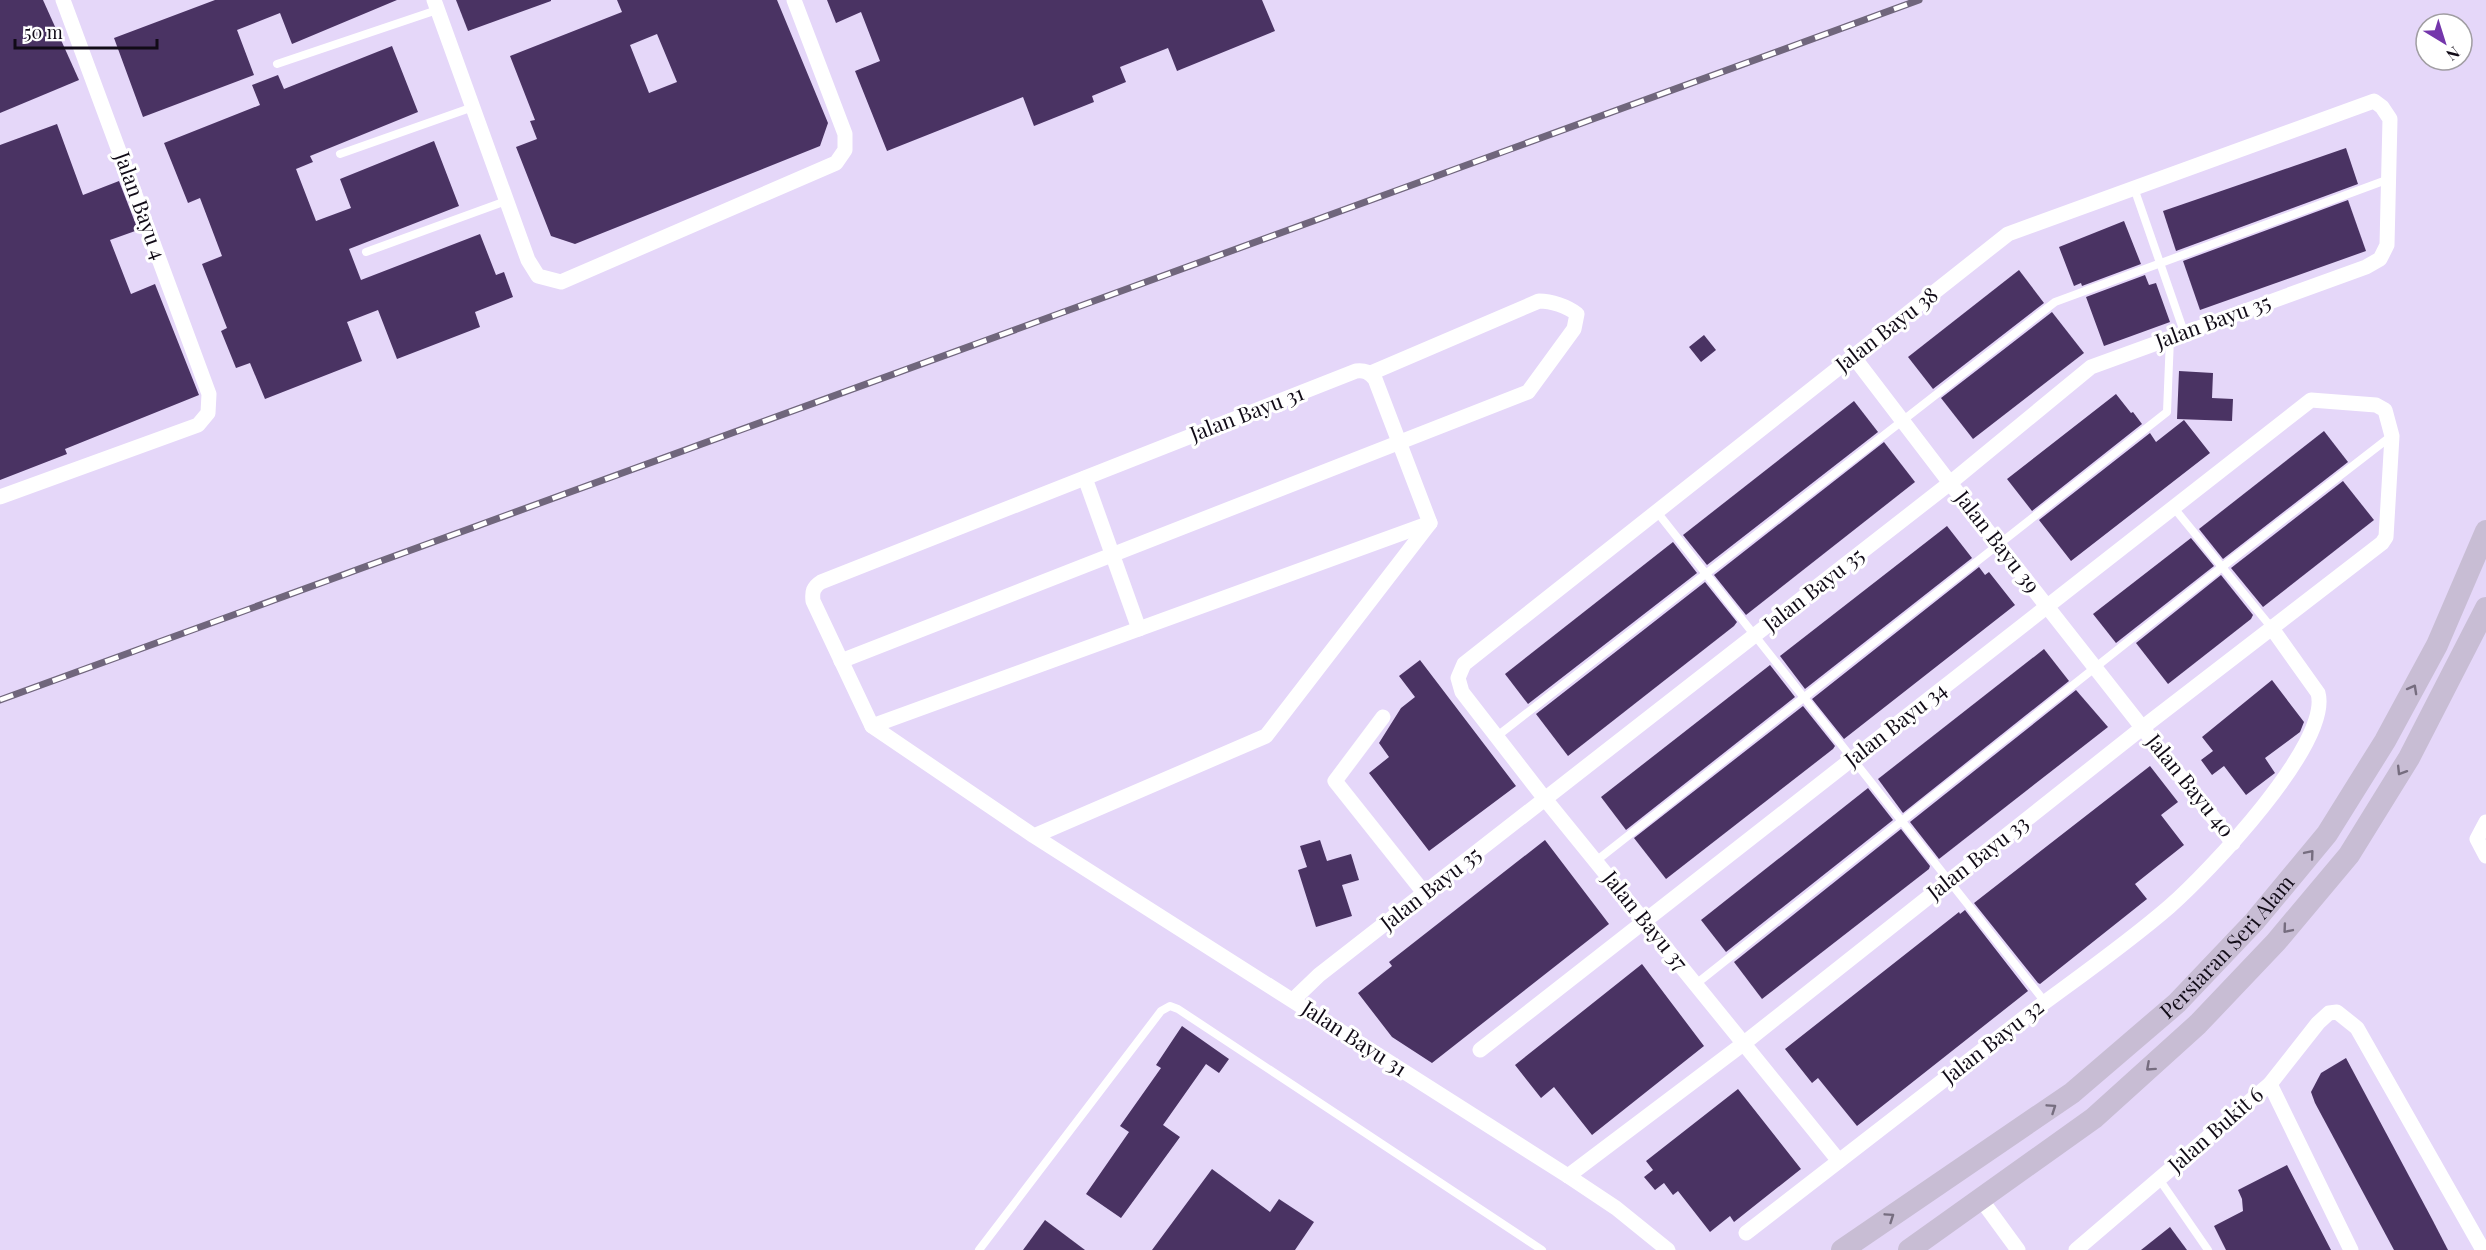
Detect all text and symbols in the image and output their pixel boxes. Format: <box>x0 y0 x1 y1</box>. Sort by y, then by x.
scale bar <box>15 12 158 50</box>
north arrow <box>2414 12 2474 72</box>
text: 50 m <box>24 20 63 44</box>
text: N <box>2442 42 2465 66</box>
street label: Jalan Bayu 4 <box>109 147 174 263</box>
street label: Jalan Bayu 38 <box>1828 280 1943 378</box>
street label: Jalan Bayu 35 <box>2150 286 2274 354</box>
street label: Jalan Bayu 31 <box>1184 378 1307 447</box>
street label: Jalan Bayu 39 <box>1949 483 2047 598</box>
street label: Jalan Bayu 35 <box>1756 540 1869 637</box>
street label: Jalan Bayu 34 <box>1837 675 1952 773</box>
one-way arrow <box>2406 685 2417 696</box>
street label: Jalan Bayu 40 <box>2141 727 2242 842</box>
one-way arrow <box>2397 765 2408 776</box>
street label: Jalan Bayu 33 <box>1920 808 2033 905</box>
street label: Jalan Bayu 35 <box>1373 839 1486 936</box>
one-way arrow <box>2303 850 2314 861</box>
street label: Jalan Bayu 37 <box>1597 863 1696 976</box>
street label: Persiaran Seri Alam <box>2153 868 2300 1024</box>
one-way arrow <box>2283 922 2294 933</box>
street label: Jalan Bayu 31 <box>1296 992 1413 1082</box>
street label: Jalan Bayu 32 <box>1934 992 2048 1090</box>
one-way arrow <box>2146 1060 2157 1071</box>
street label: Jalan Bukit 6 <box>2161 1079 2268 1178</box>
one-way arrow <box>2045 1104 2056 1115</box>
one-way arrow <box>1884 1214 1895 1225</box>

